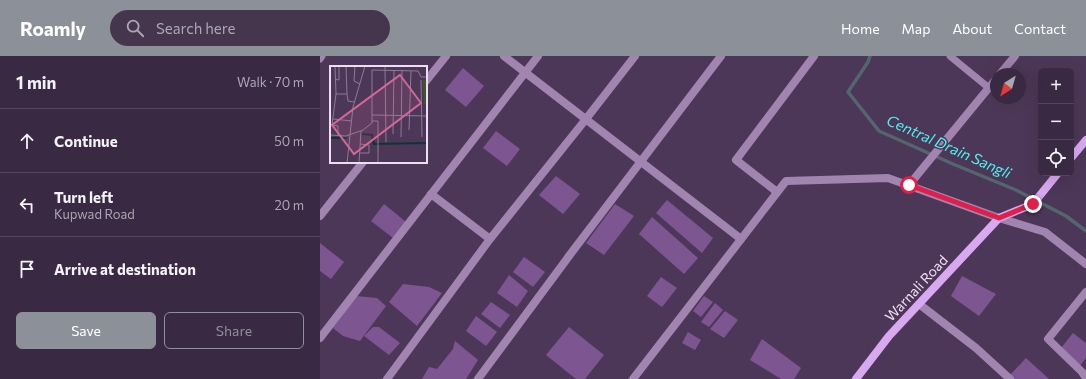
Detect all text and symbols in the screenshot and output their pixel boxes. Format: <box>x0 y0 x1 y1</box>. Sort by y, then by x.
search box <box>110 10 390 46</box>
text: Roamly <box>20 17 86 40</box>
icon: search <box>124 17 146 39</box>
text: Search here <box>156 19 235 37</box>
text: Home <box>841 20 880 37</box>
text: Map <box>902 20 930 37</box>
text: About <box>952 20 992 37</box>
text: Contact <box>1014 20 1066 37</box>
inset map <box>330 66 427 163</box>
north arrow <box>990 68 1026 104</box>
map controls <box>1038 68 1074 176</box>
button: + <box>1038 68 1074 104</box>
text: 1 min <box>16 72 56 93</box>
text: Walk · 70 m <box>237 74 304 90</box>
button: − <box>1038 104 1074 140</box>
water label: Central Drain Sangli <box>884 110 1015 182</box>
icon: ahead <box>16 130 38 152</box>
text: Continue <box>54 132 118 150</box>
text: 50 m <box>274 133 304 149</box>
button: locate <box>1038 140 1074 176</box>
route start <box>900 176 918 194</box>
text: Turn left <box>54 188 113 206</box>
icon: left <box>16 194 38 216</box>
route end <box>1024 195 1042 213</box>
text: 20 m <box>275 197 304 213</box>
text: Kupwad Road <box>54 206 135 222</box>
street label: Warnali Road <box>881 251 951 325</box>
icon: arrive <box>16 258 38 280</box>
text: Arrive at destination <box>54 260 196 278</box>
button: Save <box>16 312 156 349</box>
button: Share <box>164 312 304 349</box>

